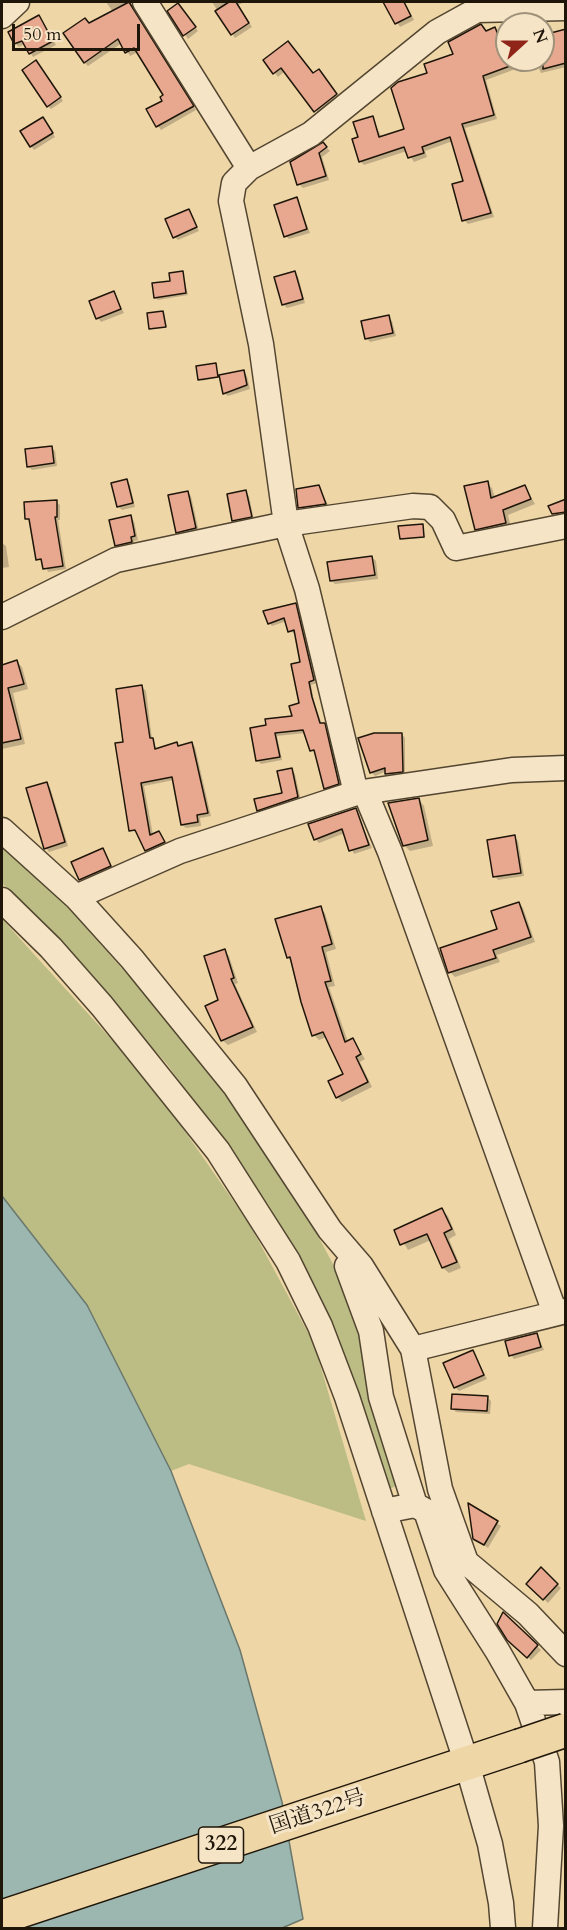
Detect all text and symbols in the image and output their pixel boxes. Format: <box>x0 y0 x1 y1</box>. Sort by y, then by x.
scale bar <box>15 12 142 50</box>
north arrow <box>495 12 555 72</box>
text: 50 m <box>23 22 62 47</box>
text: N <box>527 26 553 47</box>
street label: 国道322号 <box>266 1785 370 1841</box>
road number: 322 <box>198 1827 244 1863</box>

